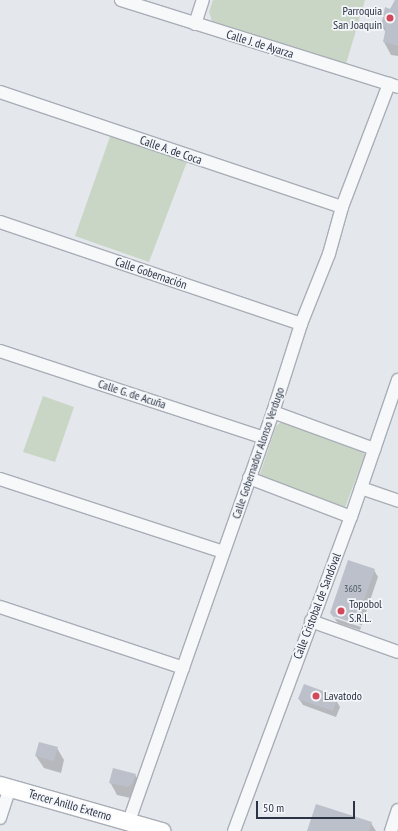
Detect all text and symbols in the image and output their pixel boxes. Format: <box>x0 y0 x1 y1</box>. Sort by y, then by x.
place label: Parroquia San Joaquin <box>333 4 382 32</box>
marker: Parroquia San Joaquin <box>385 13 395 23</box>
street label: Calle J. de Ayarza <box>224 27 296 61</box>
street label: Calle A. de Coca <box>137 132 205 168</box>
street label: Calle Gobernación <box>113 254 189 292</box>
street label: Calle G. de Acuña <box>96 376 168 412</box>
street label: Calle Gobernador Alonso Verdugo <box>229 385 287 521</box>
street label: Calle Cristobal de Sandóval <box>290 551 344 661</box>
house number: 3605 <box>344 583 362 595</box>
place label: Topobol S.R.L. <box>349 597 382 625</box>
marker: Topobol S.R.L. <box>336 606 346 616</box>
place label: Lavatodo <box>324 689 362 703</box>
marker: Lavatodo <box>311 691 321 701</box>
street label: Tercer Anillo Externo <box>27 786 113 824</box>
scale bar <box>258 793 357 819</box>
text: 50 m <box>263 800 284 815</box>

